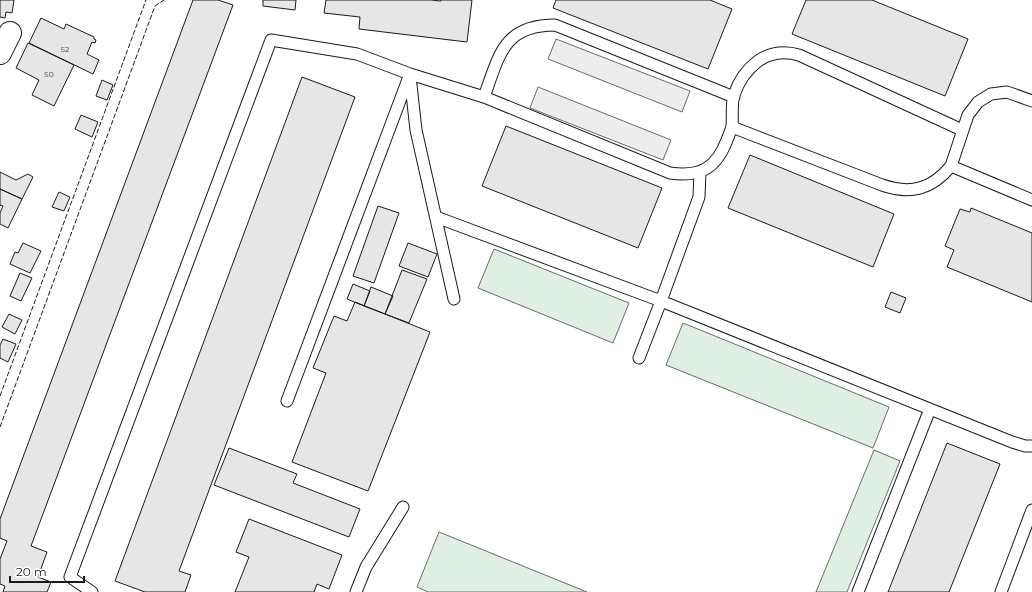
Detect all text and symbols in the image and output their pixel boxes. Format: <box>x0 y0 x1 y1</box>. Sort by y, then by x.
house number: 52 <box>60 44 70 54</box>
house number: 50 <box>44 69 54 79</box>
scale bar <box>10 558 84 584</box>
text: 20 m <box>16 564 47 579</box>

